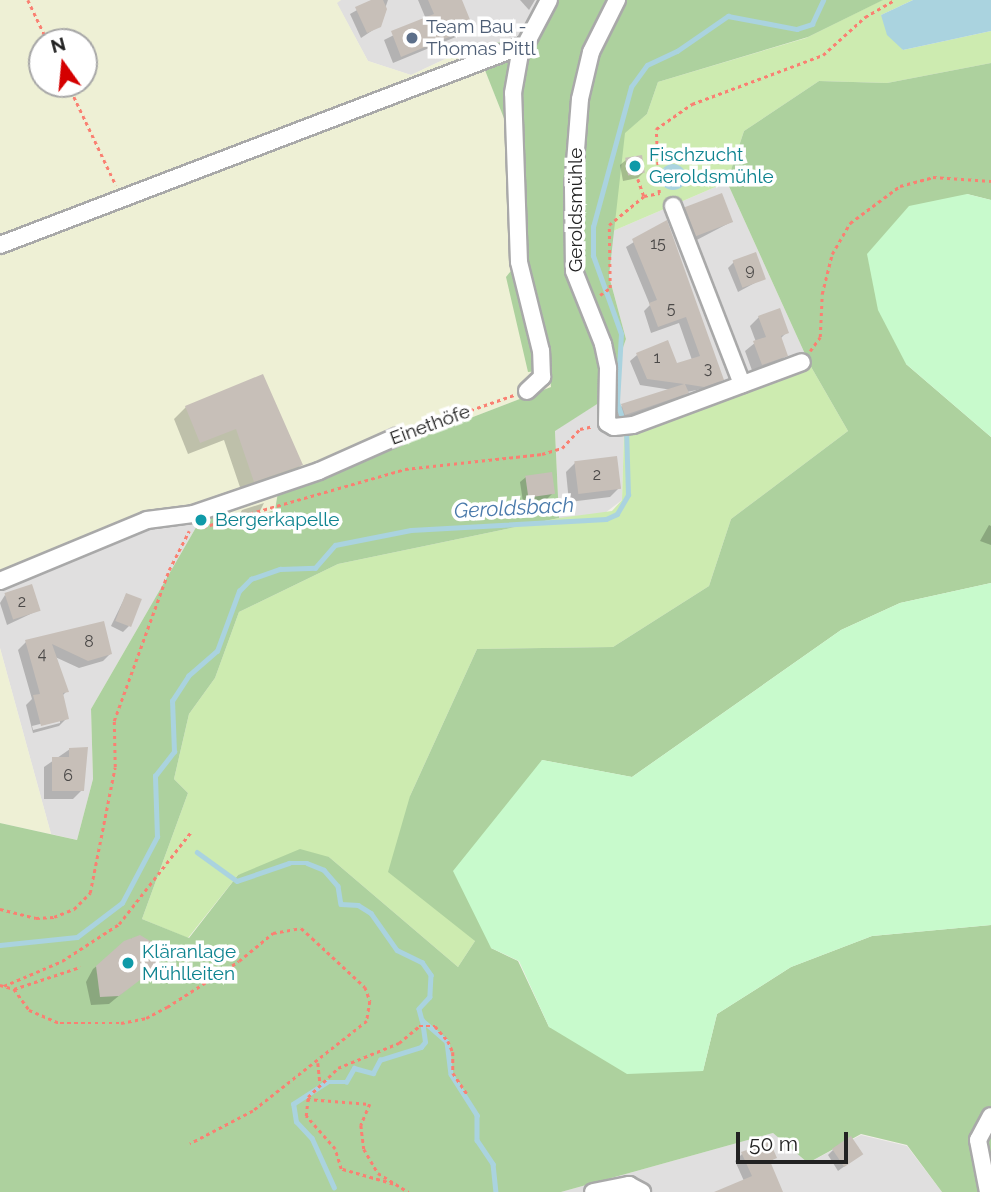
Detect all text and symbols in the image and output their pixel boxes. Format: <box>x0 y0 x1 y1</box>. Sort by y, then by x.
place label: Team Bau - Thomas Pittl <box>426 16 536 60</box>
north arrow <box>28 28 98 98</box>
marker: Team Bau - Thomas Pittl <box>404 30 420 46</box>
text: N <box>48 32 68 57</box>
place label: Fischzucht Geroldsmühle <box>649 144 774 188</box>
street label: Geroldsmühle <box>565 148 587 272</box>
marker: Fischzucht Geroldsmühle <box>627 158 643 174</box>
house number: 15 <box>650 234 666 254</box>
house number: 9 <box>745 260 755 280</box>
house number: 5 <box>667 299 675 319</box>
house number: 1 <box>654 348 660 368</box>
house number: 3 <box>704 359 712 379</box>
street label: Einethöfe <box>387 400 473 450</box>
house number: 2 <box>593 465 601 485</box>
water label: Geroldsbach <box>453 492 575 524</box>
place label: Bergerkapelle <box>215 509 340 531</box>
marker: Bergerkapelle <box>193 512 209 528</box>
house number: 2 <box>18 592 26 612</box>
house number: 8 <box>84 632 94 652</box>
house number: 4 <box>38 644 46 664</box>
house number: 6 <box>63 766 73 786</box>
place label: Kläranlage Mühlleiten <box>142 941 236 985</box>
marker: Kläranlage Mühlleiten <box>120 955 136 971</box>
scale bar <box>739 1118 851 1162</box>
text: 50 m <box>749 1131 798 1156</box>

